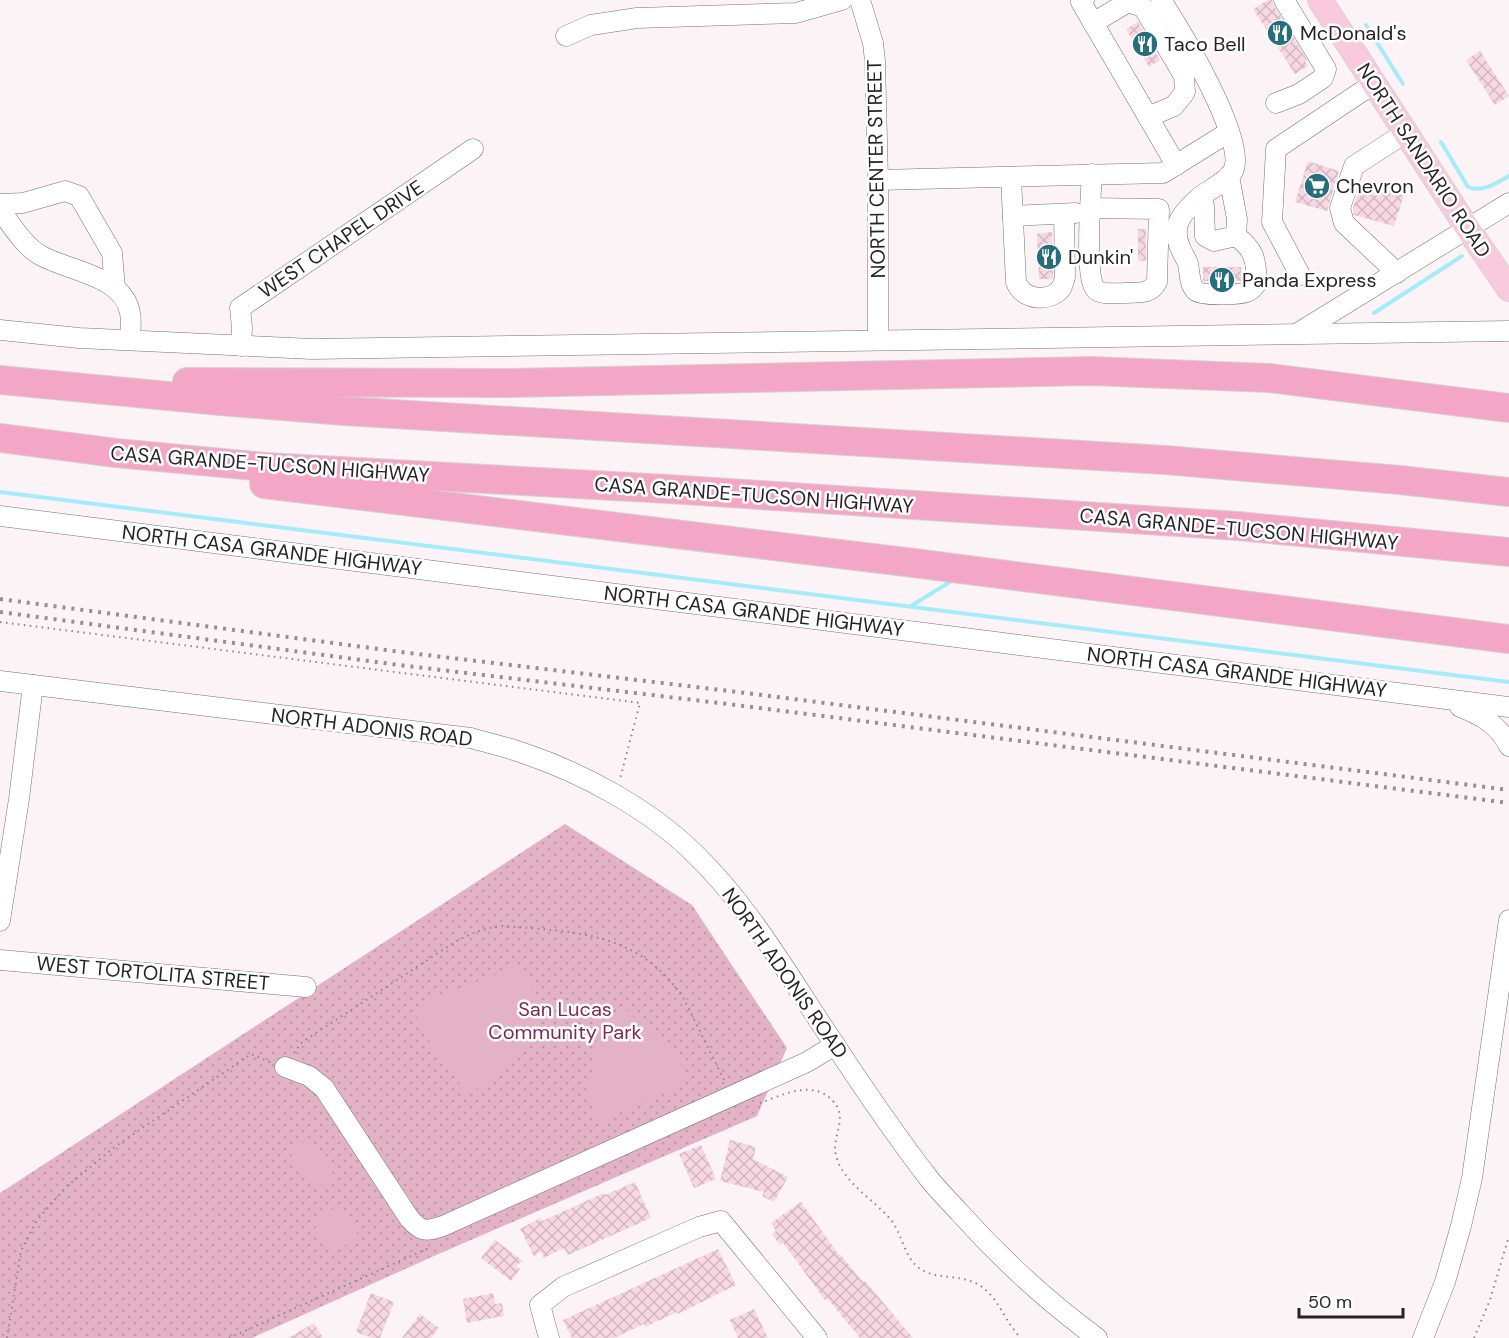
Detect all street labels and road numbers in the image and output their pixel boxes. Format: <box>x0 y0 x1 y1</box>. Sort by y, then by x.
street label: NORTH SANDARIO ROAD <box>1351 58 1497 262</box>
street label: NORTH CENTER STREET <box>861 59 891 279</box>
street label: WEST CHAPEL DRIVE <box>254 174 428 304</box>
street label: CASA GRANDE-TUCSON HIGHWAY <box>110 440 431 488</box>
street label: CASA GRANDE-TUCSON HIGHWAY <box>594 471 915 519</box>
street label: CASA GRANDE-TUCSON HIGHWAY <box>1079 502 1400 556</box>
street label: NORTH CASA GRANDE HIGHWAY <box>121 519 424 581</box>
street label: NORTH CASA GRANDE HIGHWAY <box>603 580 906 642</box>
street label: NORTH CASA GRANDE HIGHWAY <box>1086 641 1389 703</box>
street label: NORTH ADONIS ROAD <box>270 702 474 752</box>
street label: NORTH ADONIS ROAD <box>716 883 854 1063</box>
street label: WEST TORTOLITA STREET <box>35 950 271 996</box>

